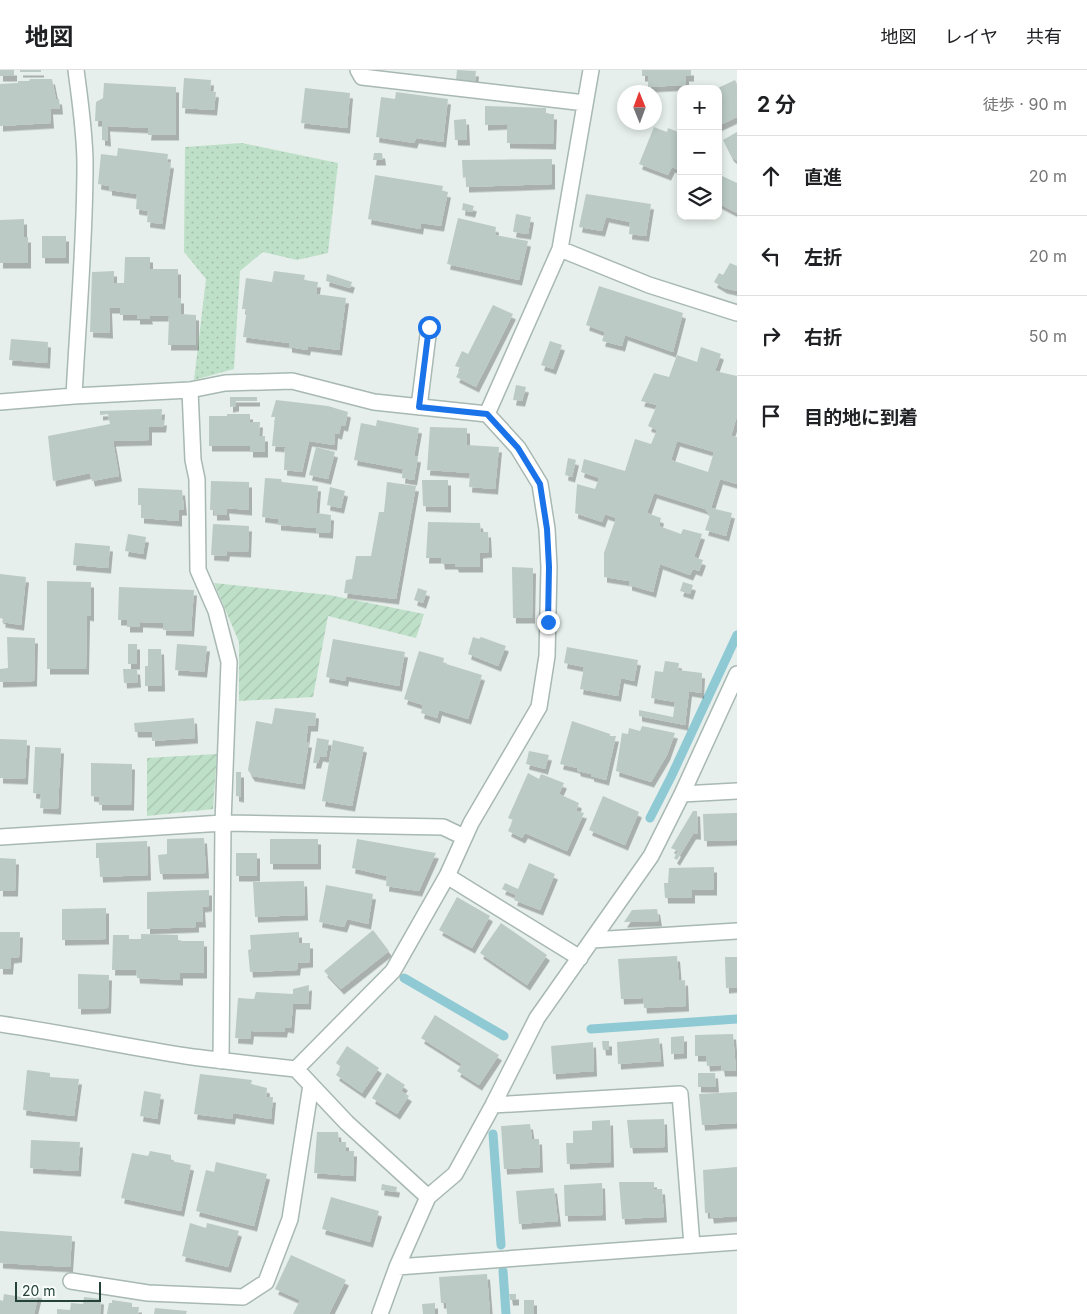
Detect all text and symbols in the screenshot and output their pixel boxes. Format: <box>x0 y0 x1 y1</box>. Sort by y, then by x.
text: 地図 <box>25 22 73 51</box>
text: 地図 <box>881 26 917 47</box>
text: レイヤ <box>945 26 998 47</box>
text: 共有 <box>1026 26 1062 47</box>
north arrow <box>617 85 662 130</box>
map controls <box>677 85 722 220</box>
button: + <box>677 85 722 130</box>
text: 2 分 <box>757 92 796 117</box>
text: 徒歩 · 90 m <box>983 94 1067 114</box>
button: − <box>677 130 722 175</box>
icon: ahead <box>757 162 785 190</box>
text: 直進 <box>804 166 842 189</box>
text: 20 m <box>1029 166 1067 186</box>
button: layers <box>677 175 722 220</box>
icon: left <box>757 242 785 270</box>
text: 左折 <box>804 246 842 269</box>
text: 20 m <box>1029 246 1067 266</box>
route start <box>418 316 441 339</box>
icon: right <box>757 322 785 350</box>
text: 右折 <box>804 326 842 349</box>
text: 50 m <box>1029 326 1067 346</box>
icon: arrive <box>757 402 785 430</box>
text: 目的地に到着 <box>804 406 918 429</box>
route end <box>537 611 560 634</box>
scale bar <box>15 1279 101 1302</box>
text: 20 m <box>22 1282 56 1299</box>

